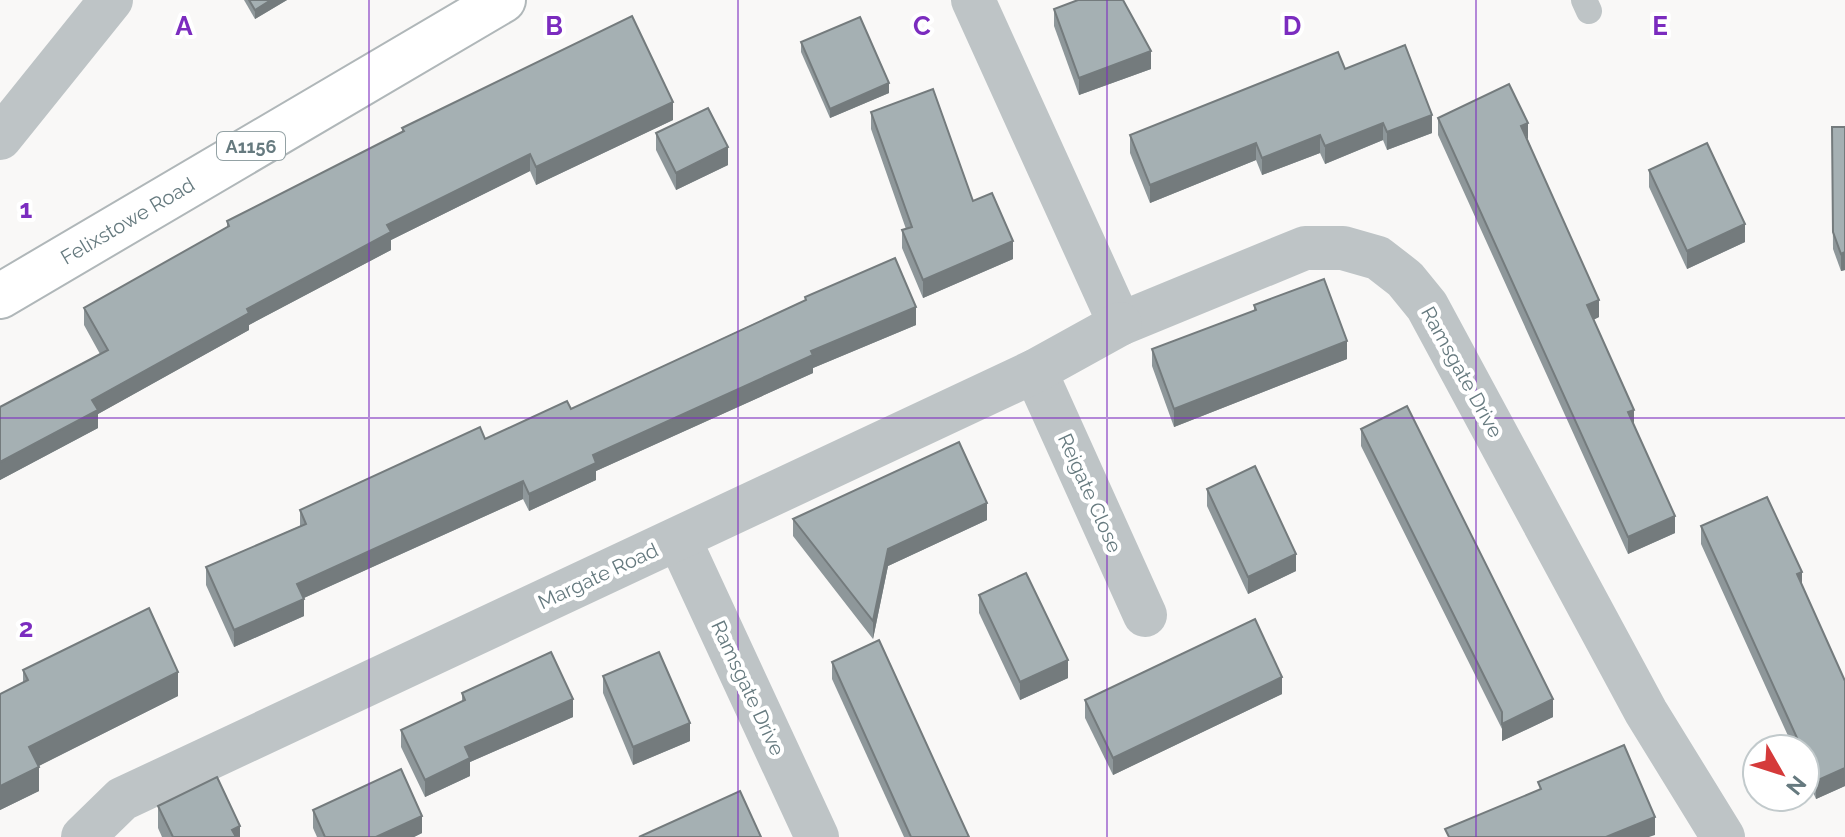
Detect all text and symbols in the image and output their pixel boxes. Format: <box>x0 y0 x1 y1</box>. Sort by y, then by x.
text: A <box>175 11 193 41</box>
text: B <box>545 11 563 41</box>
text: C <box>913 11 931 41</box>
text: D <box>1283 11 1301 41</box>
text: E <box>1652 11 1668 41</box>
road number: A1156 <box>217 132 285 160</box>
street label: Felixstowe Road <box>56 172 199 270</box>
text: 1 <box>20 194 33 224</box>
street label: Ramsgate Drive <box>1416 302 1508 442</box>
street label: Reigate Close <box>1053 430 1127 557</box>
street label: Margate Road <box>534 538 662 614</box>
text: 2 <box>19 613 33 643</box>
street label: Ramsgate Drive <box>706 617 790 760</box>
north arrow <box>1741 733 1821 813</box>
text: N <box>1781 771 1812 800</box>

